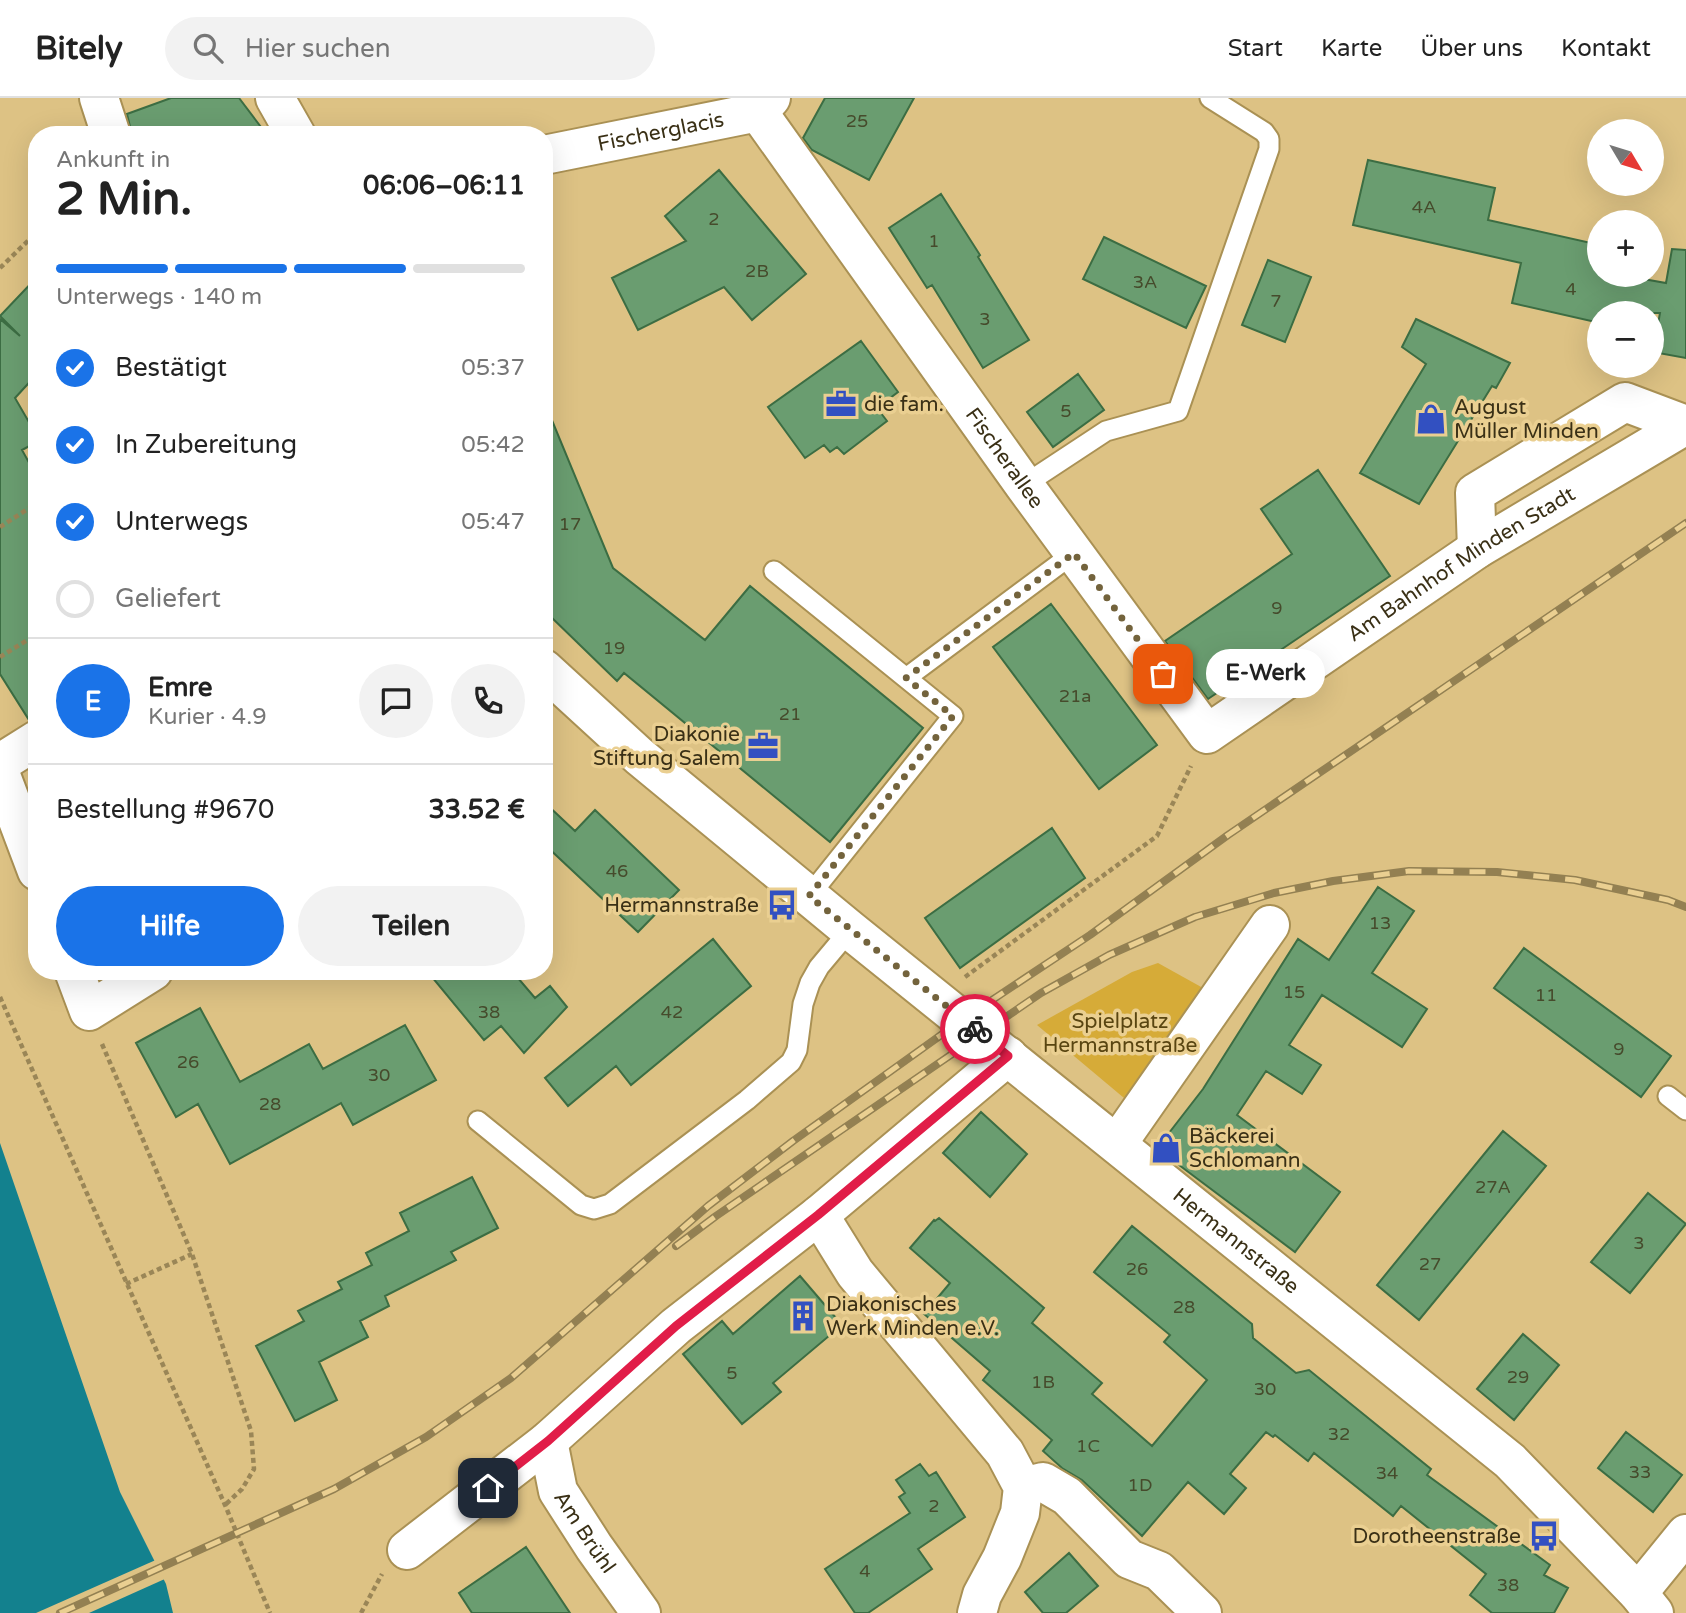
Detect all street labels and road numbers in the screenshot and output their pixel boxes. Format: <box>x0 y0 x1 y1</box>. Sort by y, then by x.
street label: Fischerglacis <box>595 107 726 156</box>
street label: Fischerallee <box>960 403 1049 513</box>
street label: Am Bahnhof Minden Stadt <box>1342 481 1579 647</box>
street label: Hermannstraße <box>1168 1182 1304 1299</box>
street label: Am Brühl <box>549 1486 621 1578</box>

